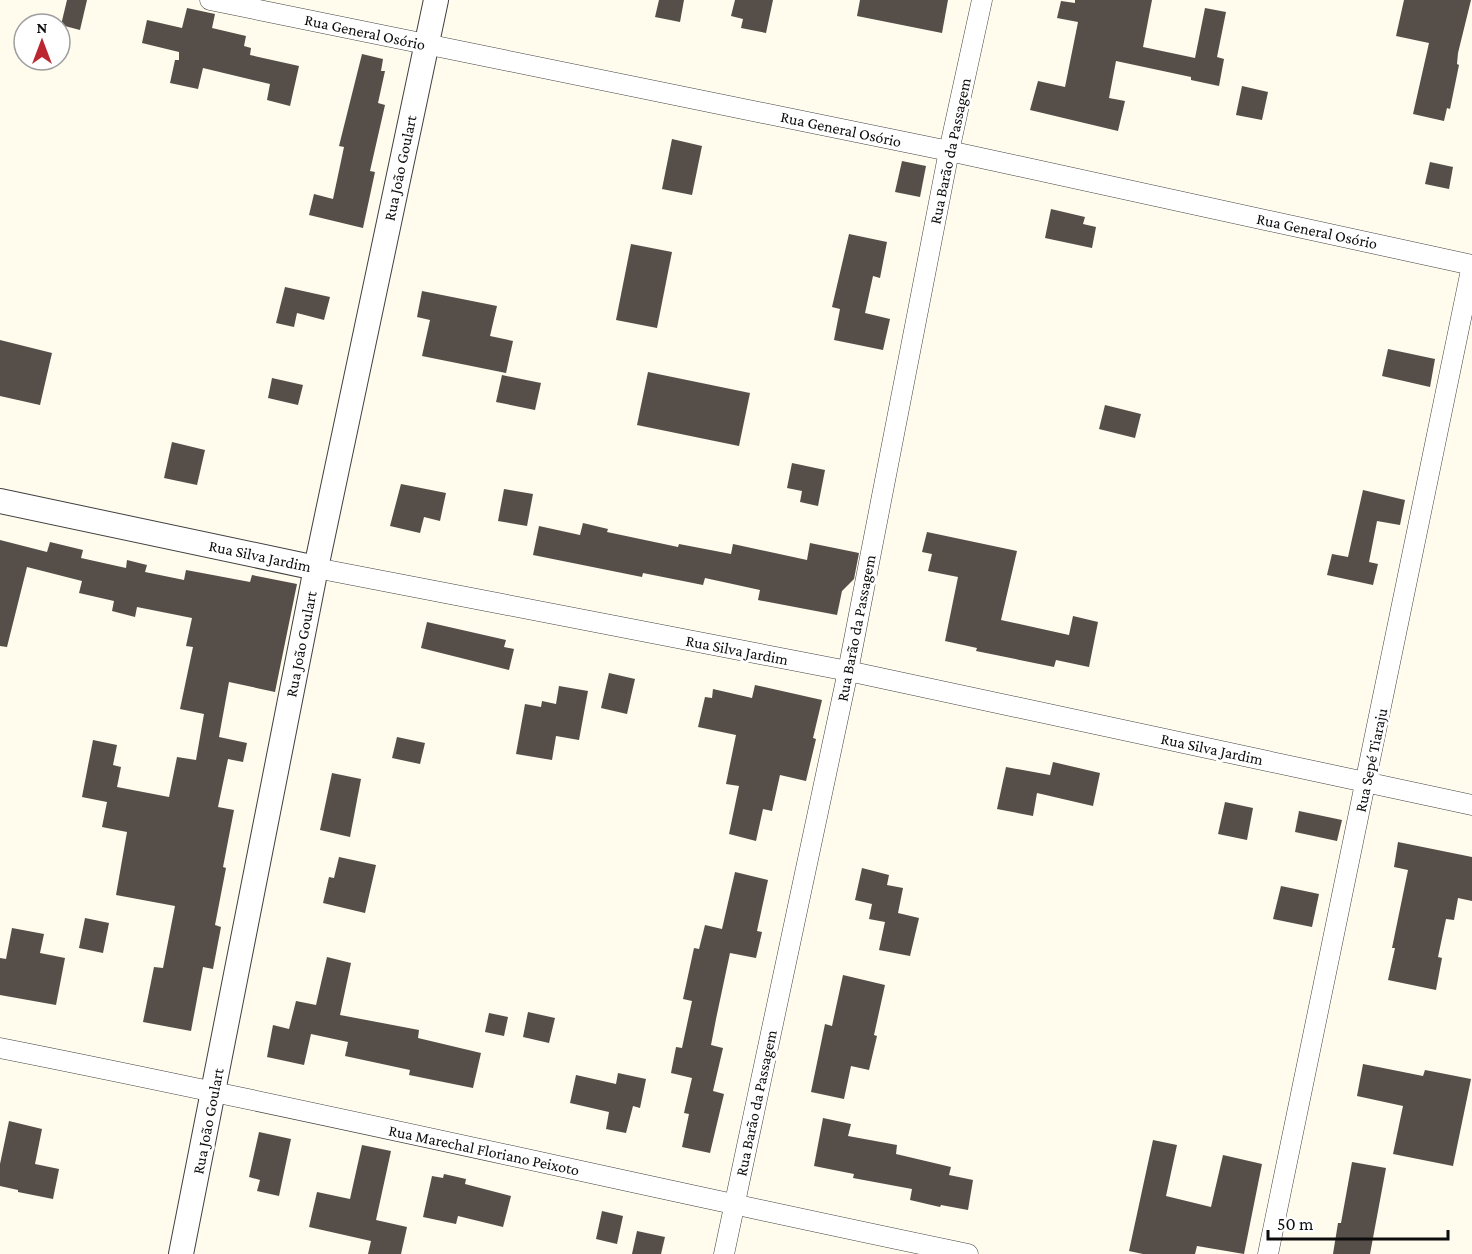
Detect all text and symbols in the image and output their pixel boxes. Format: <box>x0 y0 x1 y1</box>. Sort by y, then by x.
street label: Rua General Osório <box>303 11 427 53</box>
north arrow <box>12 12 72 72</box>
text: N <box>37 19 48 36</box>
street label: Rua Barão da Passagem <box>926 76 975 226</box>
street label: Rua General Osório <box>779 108 903 150</box>
street label: Rua João Goulart <box>380 113 421 223</box>
street label: Rua General Osório <box>1255 210 1379 252</box>
street label: Rua Silva Jardim <box>207 537 313 576</box>
street label: Rua Barão da Passagem <box>833 553 880 703</box>
street label: Rua João Goulart <box>282 589 321 699</box>
street label: Rua Silva Jardim <box>684 632 790 669</box>
street label: Rua Sepé Tiaraju <box>1352 706 1391 814</box>
street label: Rua Silva Jardim <box>1159 730 1265 769</box>
street label: Rua Barão da Passagem <box>732 1028 781 1178</box>
street label: Rua João Goulart <box>189 1066 228 1176</box>
street label: Rua Marechal Floriano Peixoto <box>387 1121 581 1179</box>
scale bar <box>1268 1203 1448 1241</box>
text: 50 m <box>1277 1214 1314 1234</box>

